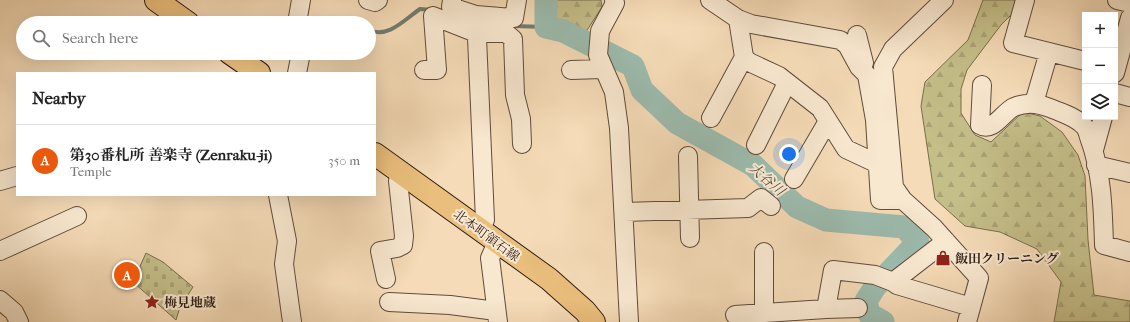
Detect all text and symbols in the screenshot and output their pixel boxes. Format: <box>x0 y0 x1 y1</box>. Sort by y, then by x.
map controls <box>1082 12 1118 120</box>
button: + <box>1082 12 1118 48</box>
search box <box>16 16 376 60</box>
icon: search <box>30 27 52 49</box>
text: Search here <box>62 29 138 47</box>
button: − <box>1082 48 1118 84</box>
button: layers <box>1082 84 1118 120</box>
text: Nearby <box>32 88 86 108</box>
your location <box>779 144 799 164</box>
text: 第30番札所 善楽寺 (Zenraku-ji) <box>70 146 272 164</box>
text: A <box>41 153 49 168</box>
text: 350 m <box>328 153 360 168</box>
water label: 大谷川 <box>745 159 790 201</box>
text: Temple <box>70 164 112 179</box>
street label: 北本町領石線 <box>451 206 523 264</box>
shop icon: 飯田クリーニング <box>934 249 952 267</box>
place label: 飯田クリーニング <box>955 251 1059 266</box>
pin: A <box>114 260 140 290</box>
place icon: 梅見地蔵 <box>143 293 161 311</box>
place label: 梅見地蔵 <box>164 295 216 310</box>

